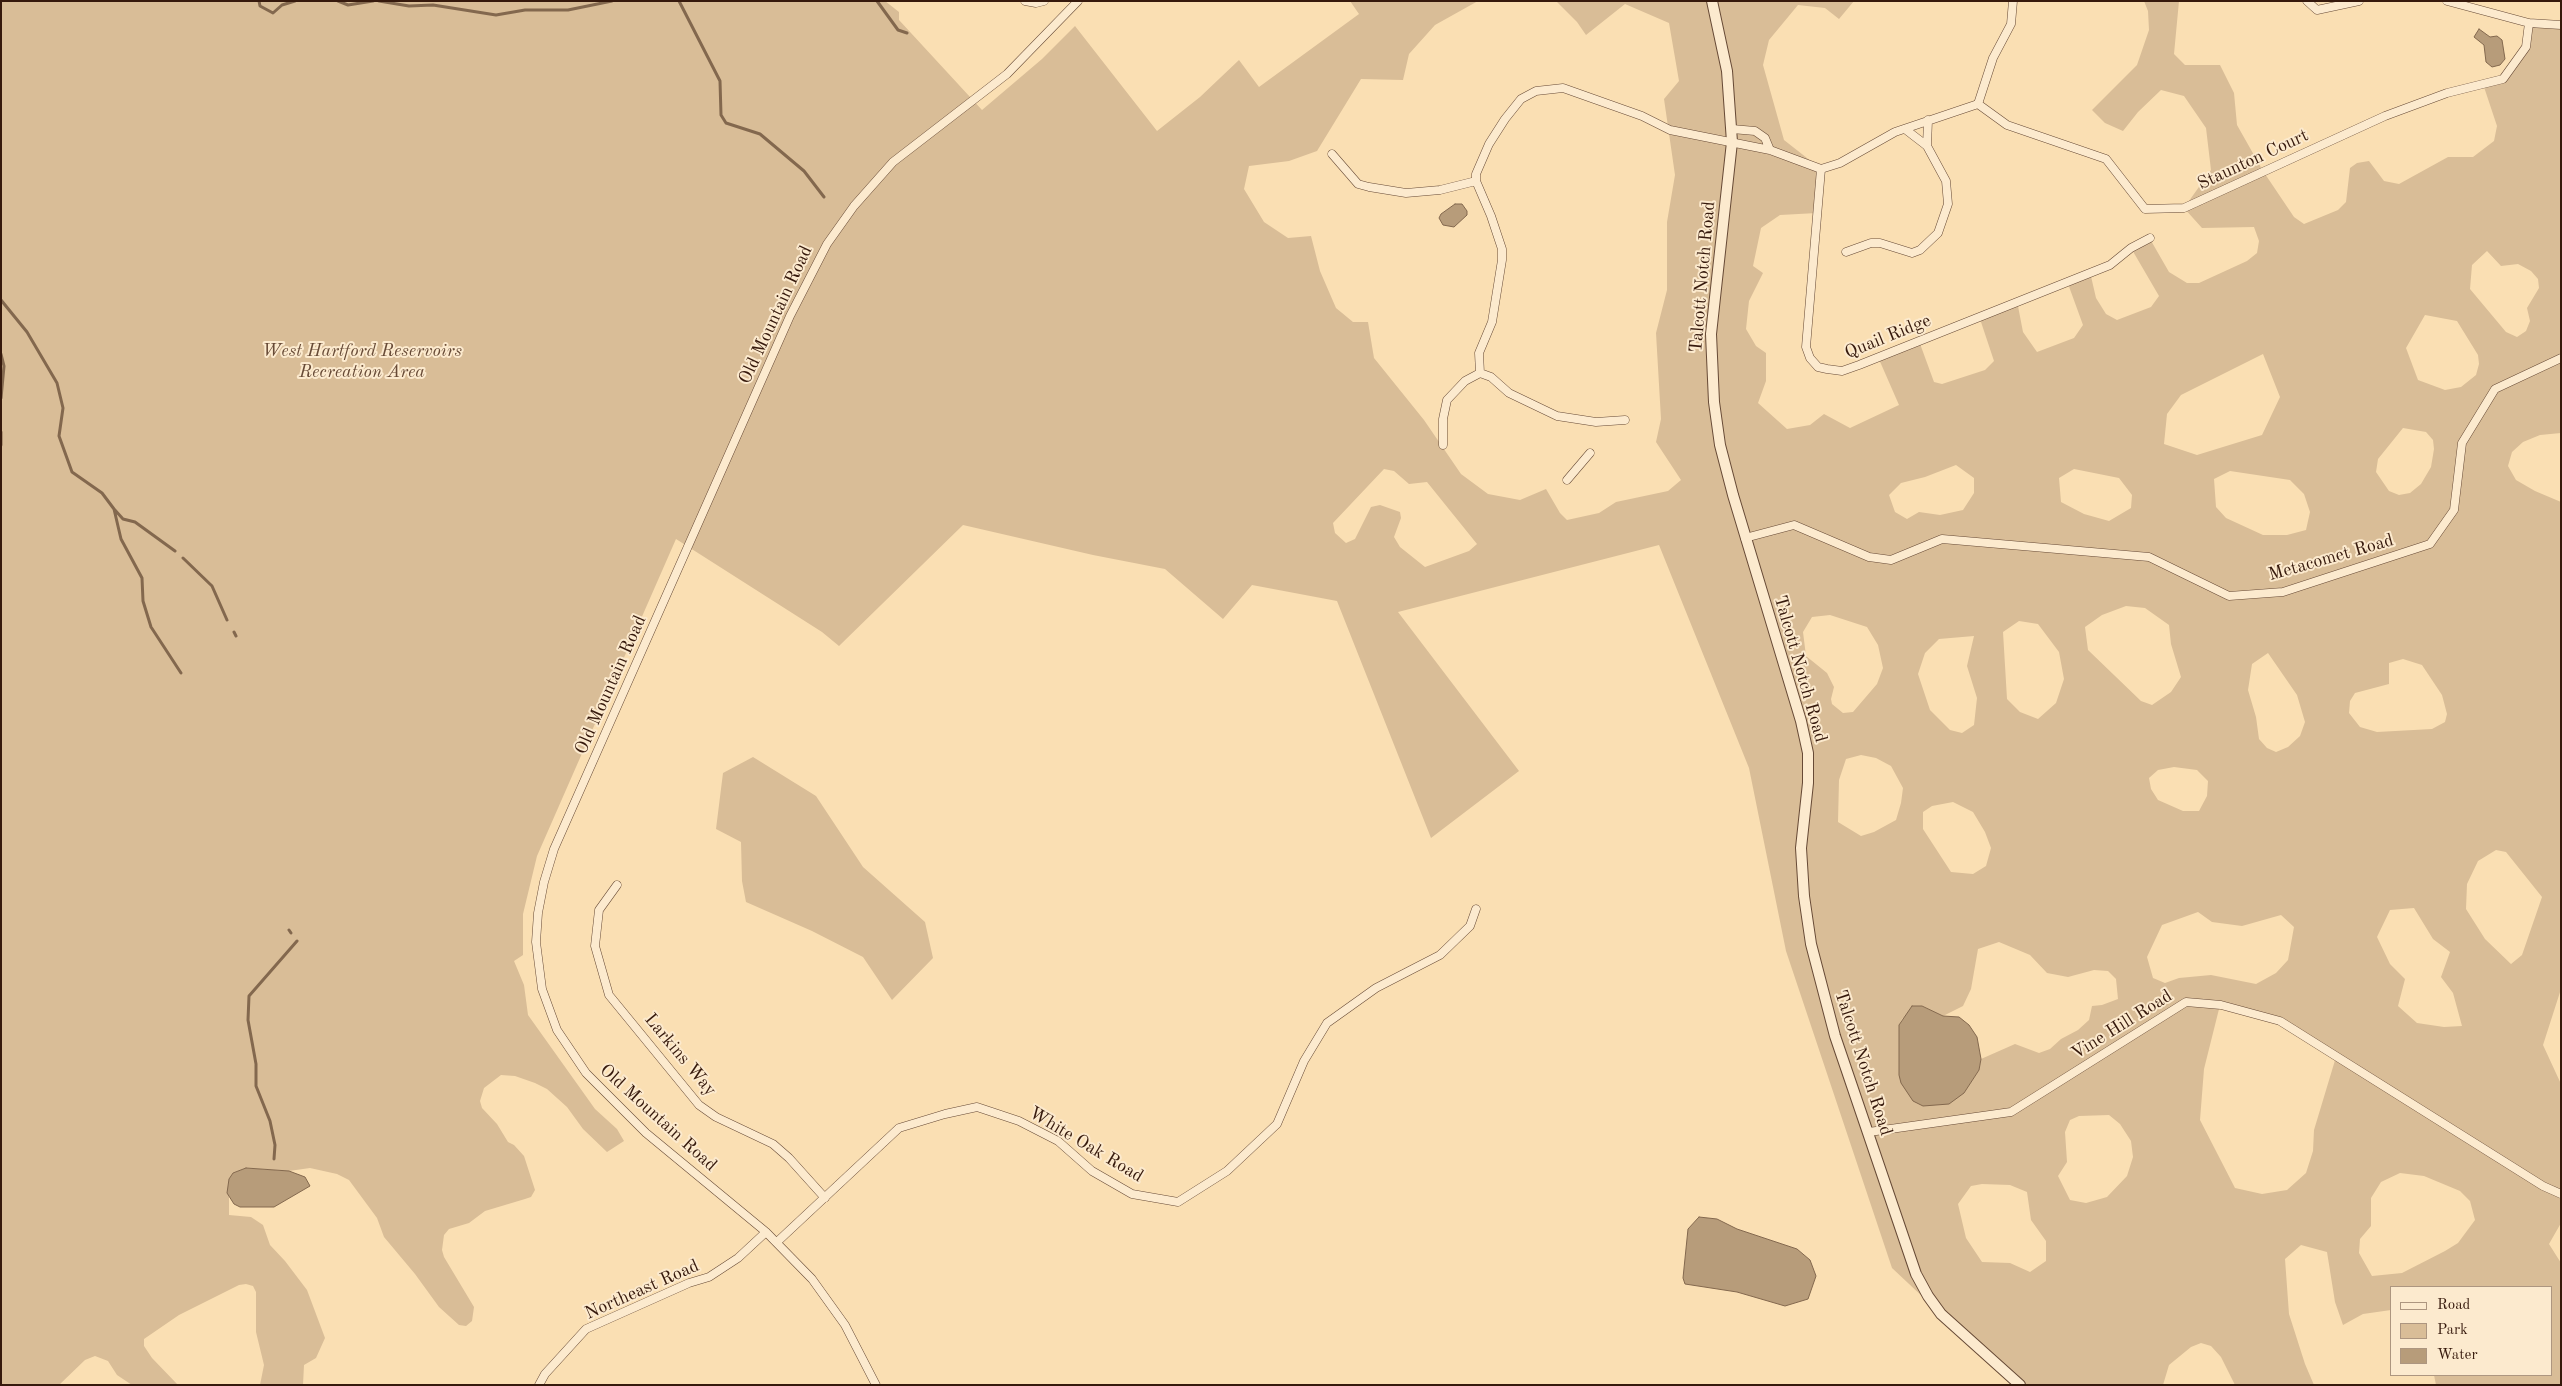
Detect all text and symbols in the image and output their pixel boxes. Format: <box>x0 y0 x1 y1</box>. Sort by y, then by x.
street label: Staunton Court <box>2194 125 2312 195</box>
street label: Talcott Notch Road <box>1686 200 1720 354</box>
street label: Old Mountain Road <box>734 242 818 388</box>
street label: Quail Ridge <box>1842 310 1934 364</box>
park label: West Hartford Reservoirs Recreation Area <box>262 340 462 382</box>
street label: Metacomet Road <box>2266 530 2396 586</box>
street label: Talcott Notch Road <box>1769 593 1831 745</box>
street label: Old Mountain Road <box>571 612 651 758</box>
street label: Vine Hill Road <box>2068 985 2176 1065</box>
street label: Talcott Notch Road <box>1829 987 1897 1139</box>
street label: Larkins Way <box>639 1009 721 1101</box>
street label: Old Mountain Road <box>595 1060 721 1176</box>
street label: White Oak Road <box>1025 1102 1147 1188</box>
street label: Northeast Road <box>582 1255 702 1325</box>
legend <box>2390 1286 2552 1376</box>
text: Road <box>2437 1298 2470 1313</box>
text: Park <box>2437 1323 2468 1338</box>
text: Water <box>2437 1348 2478 1363</box>

